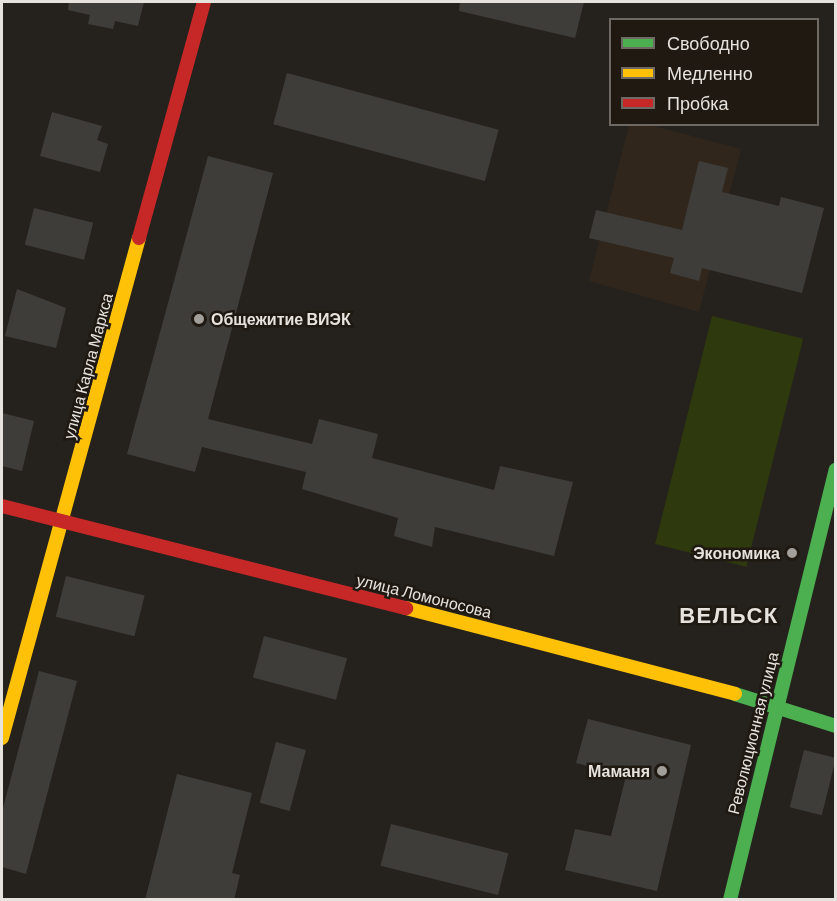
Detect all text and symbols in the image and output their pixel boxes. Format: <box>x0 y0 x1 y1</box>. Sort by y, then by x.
legend <box>609 18 819 126</box>
text: Свободно <box>667 32 750 54</box>
text: Медленно <box>667 62 753 84</box>
text: Пробка <box>667 92 729 114</box>
street label: улица Карла Маркса <box>59 291 117 441</box>
place label: Общежитие ВИЭК <box>211 309 351 329</box>
marker: Общежитие ВИЭК <box>192 312 206 326</box>
place label: Экономика <box>693 543 780 563</box>
marker: Экономика <box>785 546 799 560</box>
street label: улица Ломоносова <box>354 570 494 622</box>
district label: ВЕЛЬСК <box>679 602 779 628</box>
street label: Революционная улица <box>724 650 782 816</box>
place label: Маманя <box>588 761 650 781</box>
marker: Маманя <box>655 764 669 778</box>

